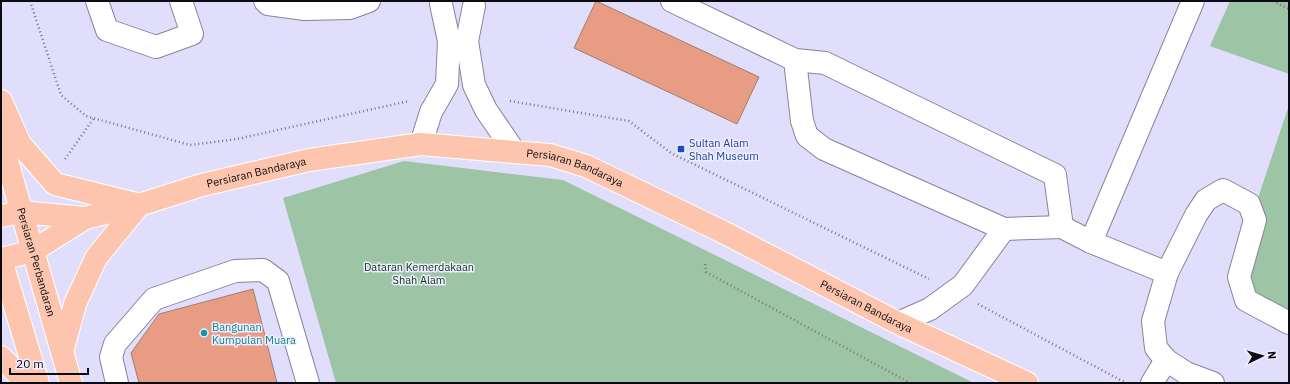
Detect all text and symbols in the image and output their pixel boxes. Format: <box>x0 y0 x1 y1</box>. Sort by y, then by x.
place label: Sultan Alam Shah Museum <box>689 136 759 163</box>
marker: Sultan Alam Shah Museum <box>676 144 686 154</box>
street label: Persiaran Bandaraya <box>526 146 626 190</box>
street label: Persiaran Bandaraya <box>205 154 308 191</box>
street label: Persiaran Perbandaran <box>14 206 58 318</box>
park label: Dataran Kemerdakaan Shah Alam <box>364 260 474 287</box>
street label: Persiaran Bandaraya <box>818 277 915 336</box>
place label: Bangunan Kumpulan Muara <box>212 320 296 347</box>
marker: Bangunan Kumpulan Muara <box>199 328 209 338</box>
north arrow <box>1242 336 1282 376</box>
scale bar <box>10 350 88 376</box>
text: N <box>1265 351 1279 360</box>
text: 20 m <box>16 356 44 371</box>

